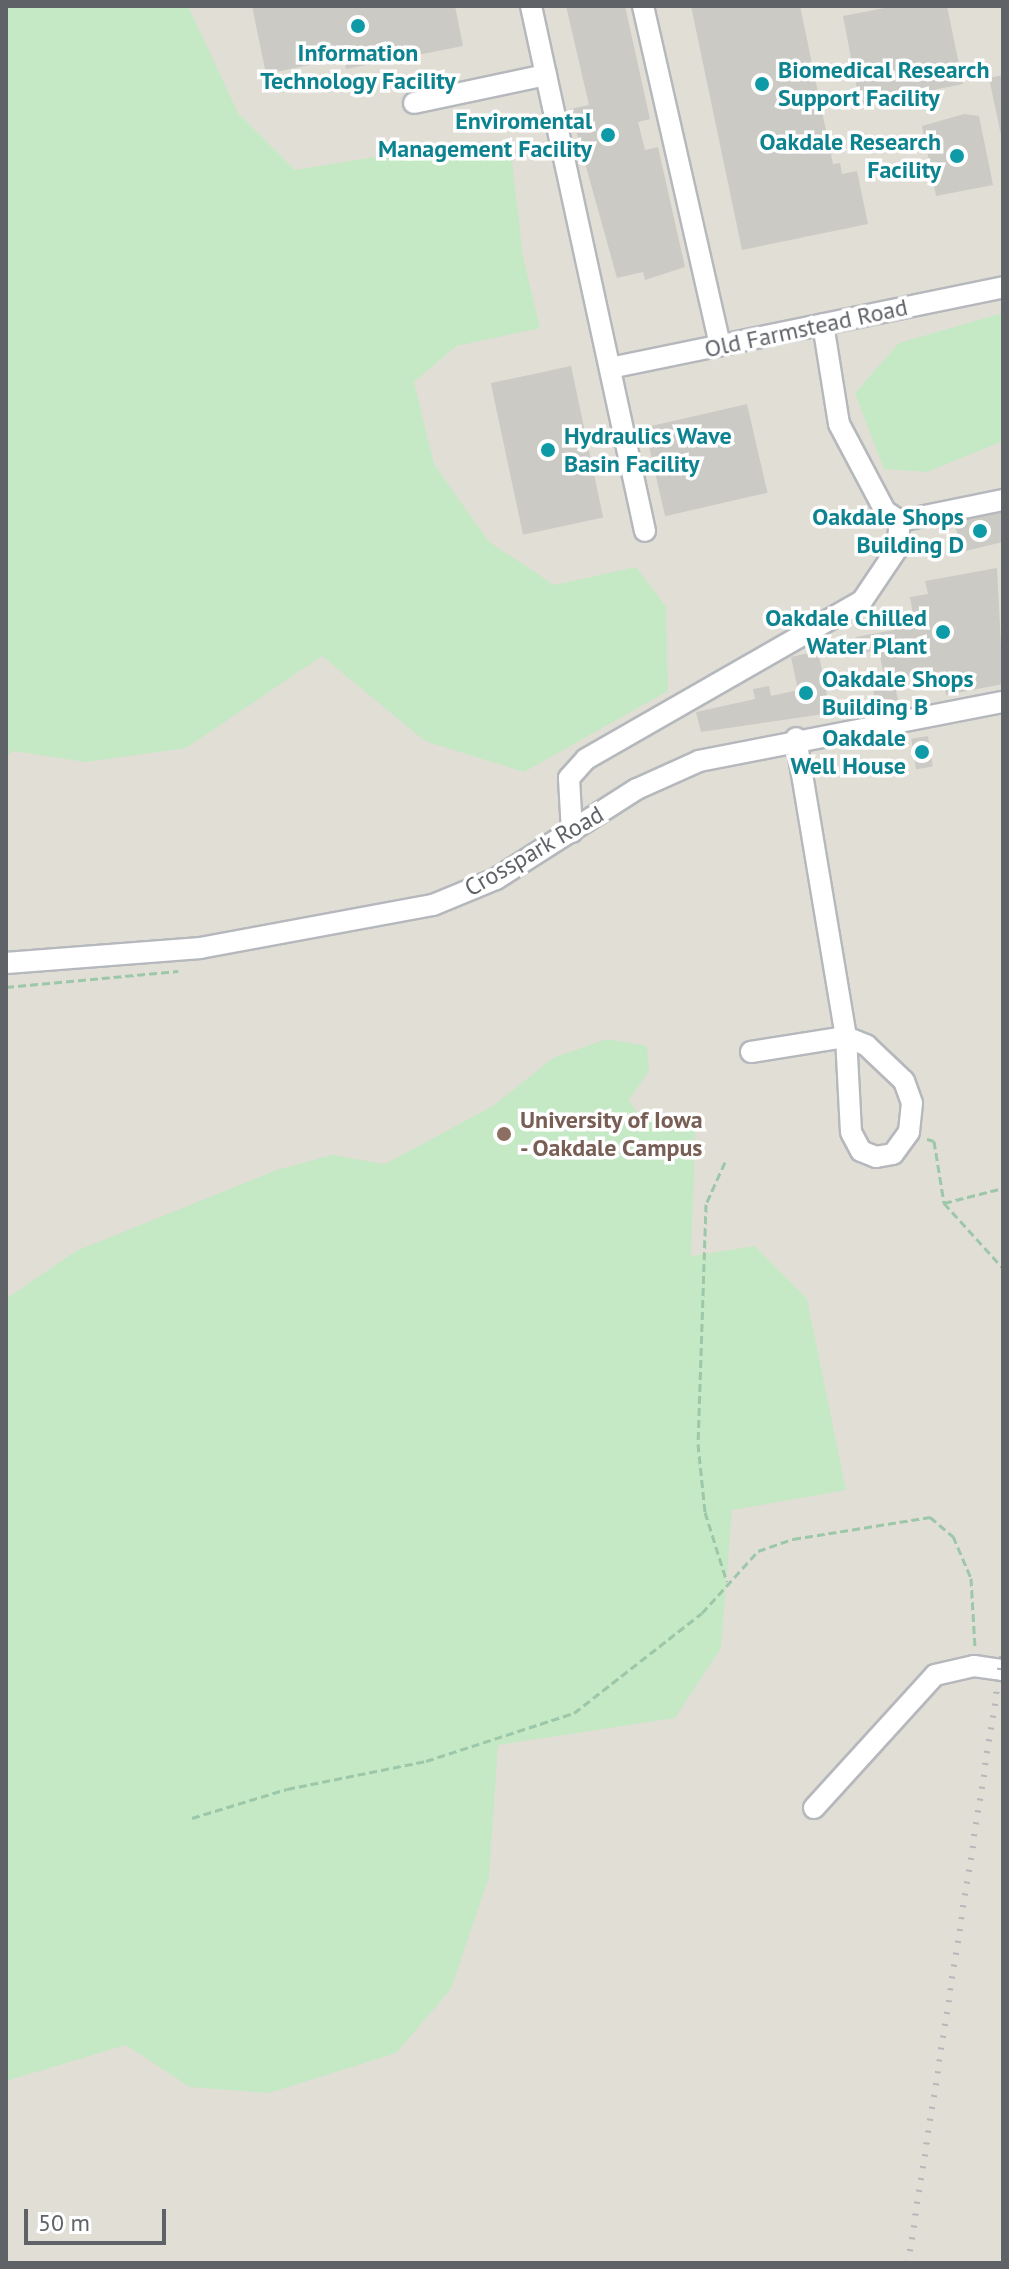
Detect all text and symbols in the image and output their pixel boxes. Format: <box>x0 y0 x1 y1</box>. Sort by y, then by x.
marker: Information Technology Facility <box>349 17 367 35</box>
place label: Information Technology Facility <box>260 39 456 95</box>
place label: Biomedical Research Support Facility <box>778 56 989 112</box>
marker: Biomedical Research Support Facility <box>753 75 771 93</box>
place label: Enviromental Management Facility <box>378 107 592 163</box>
marker: Enviromental Management Facility <box>599 126 617 144</box>
place label: Oakdale Research Facility <box>759 128 941 184</box>
marker: Oakdale Research Facility <box>948 147 966 165</box>
street label: Old Farmstead Road <box>702 292 910 364</box>
place label: Hydraulics Wave Basin Facility <box>564 422 732 478</box>
marker: Hydraulics Wave Basin Facility <box>539 441 557 459</box>
place label: Oakdale Shops Building D <box>812 503 964 559</box>
marker: Oakdale Shops Building D <box>971 522 989 540</box>
place label: Oakdale Chilled Water Plant <box>765 604 927 660</box>
marker: Oakdale Chilled Water Plant <box>934 623 952 641</box>
place label: Oakdale Shops Building B <box>822 665 974 721</box>
marker: Oakdale Shops Building B <box>797 684 815 702</box>
place label: Oakdale Well House <box>790 724 906 780</box>
marker: Oakdale Well House <box>913 743 931 761</box>
street label: Crosspark Road <box>459 799 609 903</box>
place label: University of Iowa - Oakdale Campus <box>520 1106 705 1162</box>
marker: University of Iowa - Oakdale Campus <box>495 1125 513 1143</box>
scale bar <box>28 2193 170 2243</box>
text: 50 m <box>38 2207 90 2238</box>

